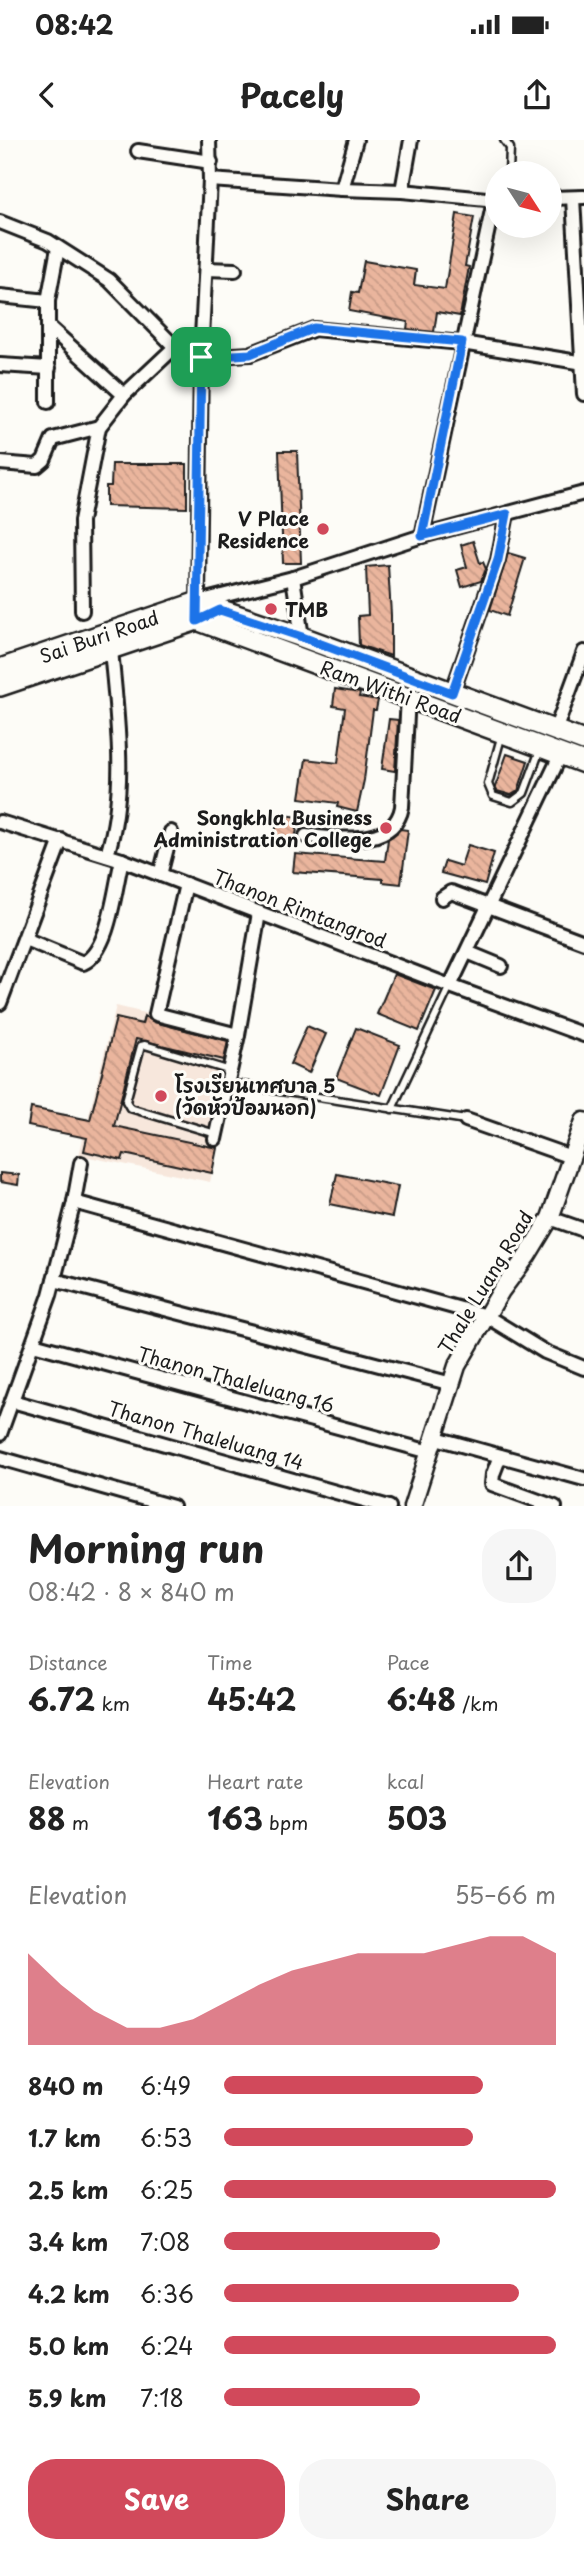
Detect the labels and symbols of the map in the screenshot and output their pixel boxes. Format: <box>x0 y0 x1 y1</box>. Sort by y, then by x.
north arrow <box>485 161 562 238</box>
pin <box>171 327 231 387</box>
place label: V Place Residence <box>217 504 309 554</box>
marker: V Place Residence <box>315 521 331 537</box>
place label: TMB <box>285 595 328 623</box>
marker: TMB <box>263 601 279 617</box>
street label: Sai Buri Road <box>36 603 162 669</box>
street label: Ram Withi Road <box>316 652 466 730</box>
place label: Songkhla Business Administration College <box>153 803 372 853</box>
marker: Songkhla Business Administration College <box>378 820 394 836</box>
street label: Thanon Rimtangrod <box>209 862 391 954</box>
place label: โรงเรียนเทศบาล 5 (วัดหัวป้อมนอก) <box>174 1071 336 1121</box>
marker: โรงเรียนเทศบาล 5 (วัดหัวป้อมนอก) <box>153 1088 169 1104</box>
street label: Thale Luang Road <box>431 1205 539 1359</box>
street label: Thanon Thaleluang 16 <box>134 1339 338 1419</box>
street label: Thanon Thaleluang 14 <box>105 1394 307 1476</box>

